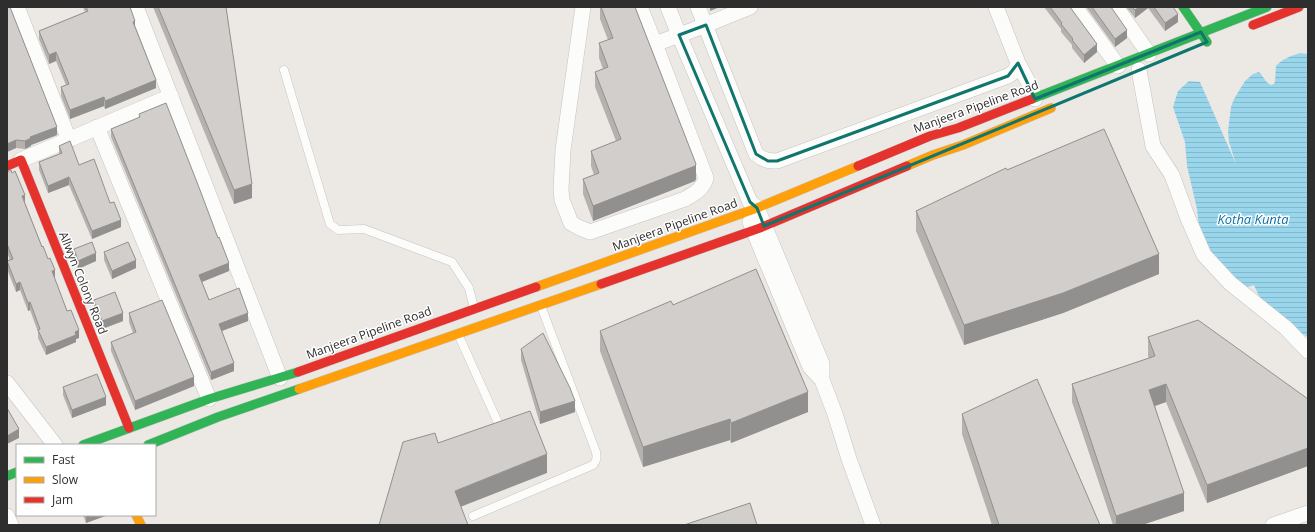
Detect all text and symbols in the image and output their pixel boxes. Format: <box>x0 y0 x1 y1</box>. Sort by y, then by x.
street label: Manjeera Pipeline Road <box>911 76 1041 137</box>
street label: Manjeera Pipeline Road <box>610 194 740 255</box>
water label: Kotha Kunta <box>1218 210 1289 228</box>
street label: Allwyn Colony Road <box>55 229 112 337</box>
street label: Manjeera Pipeline Road <box>304 302 434 363</box>
legend <box>16 444 156 516</box>
text: Fast <box>52 451 75 468</box>
text: Slow <box>52 471 79 488</box>
text: Jam <box>51 491 73 508</box>

